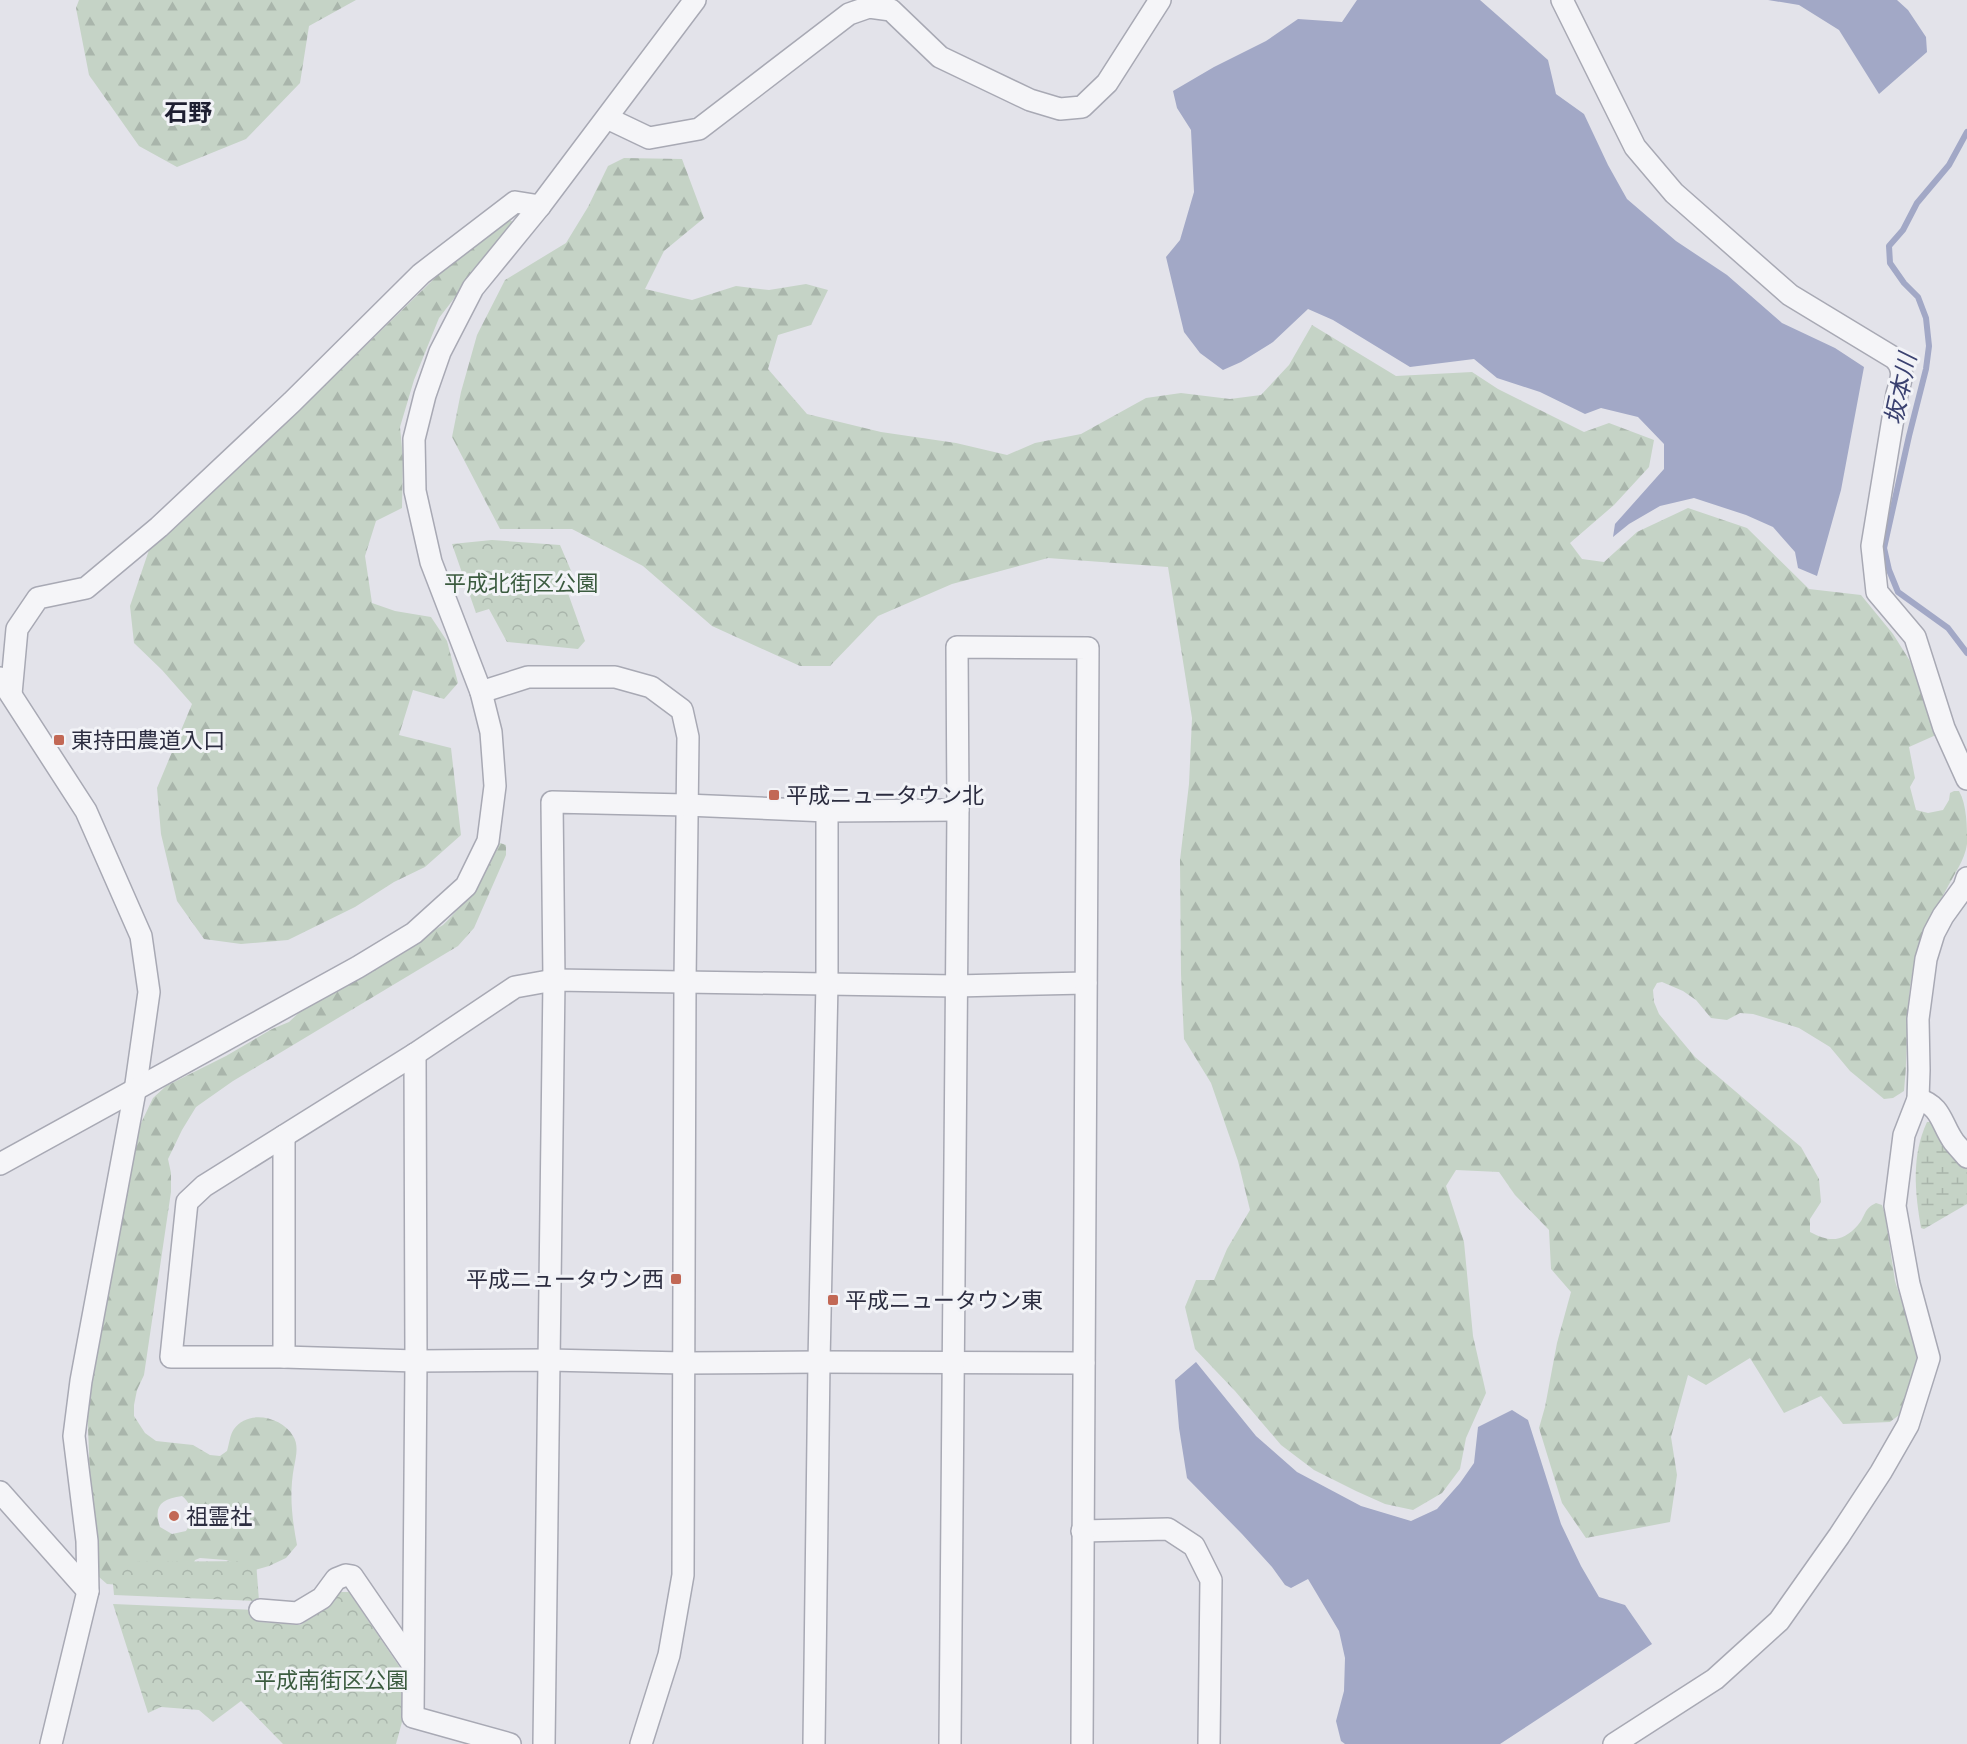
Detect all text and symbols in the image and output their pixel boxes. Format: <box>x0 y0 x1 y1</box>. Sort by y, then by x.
district label: 石野 <box>164 97 212 127</box>
water label: 坂本川 <box>1878 348 1923 427</box>
park label: 平成北街区公園 <box>444 569 598 597</box>
place label: 東持田農道入口 <box>71 726 225 754</box>
marker: 東持田農道入口 <box>52 733 66 747</box>
place label: 平成ニュータウン北 <box>786 781 984 809</box>
marker: 平成ニュータウン北 <box>767 788 781 802</box>
place label: 平成ニュータウン西 <box>466 1265 664 1293</box>
marker: 平成ニュータウン西 <box>669 1272 683 1286</box>
place label: 平成ニュータウン東 <box>845 1286 1043 1314</box>
marker: 平成ニュータウン東 <box>826 1293 840 1307</box>
place label: 祖霊社 <box>186 1502 252 1530</box>
marker: 祖霊社 <box>167 1509 181 1523</box>
park label: 平成南街区公園 <box>254 1666 408 1694</box>

